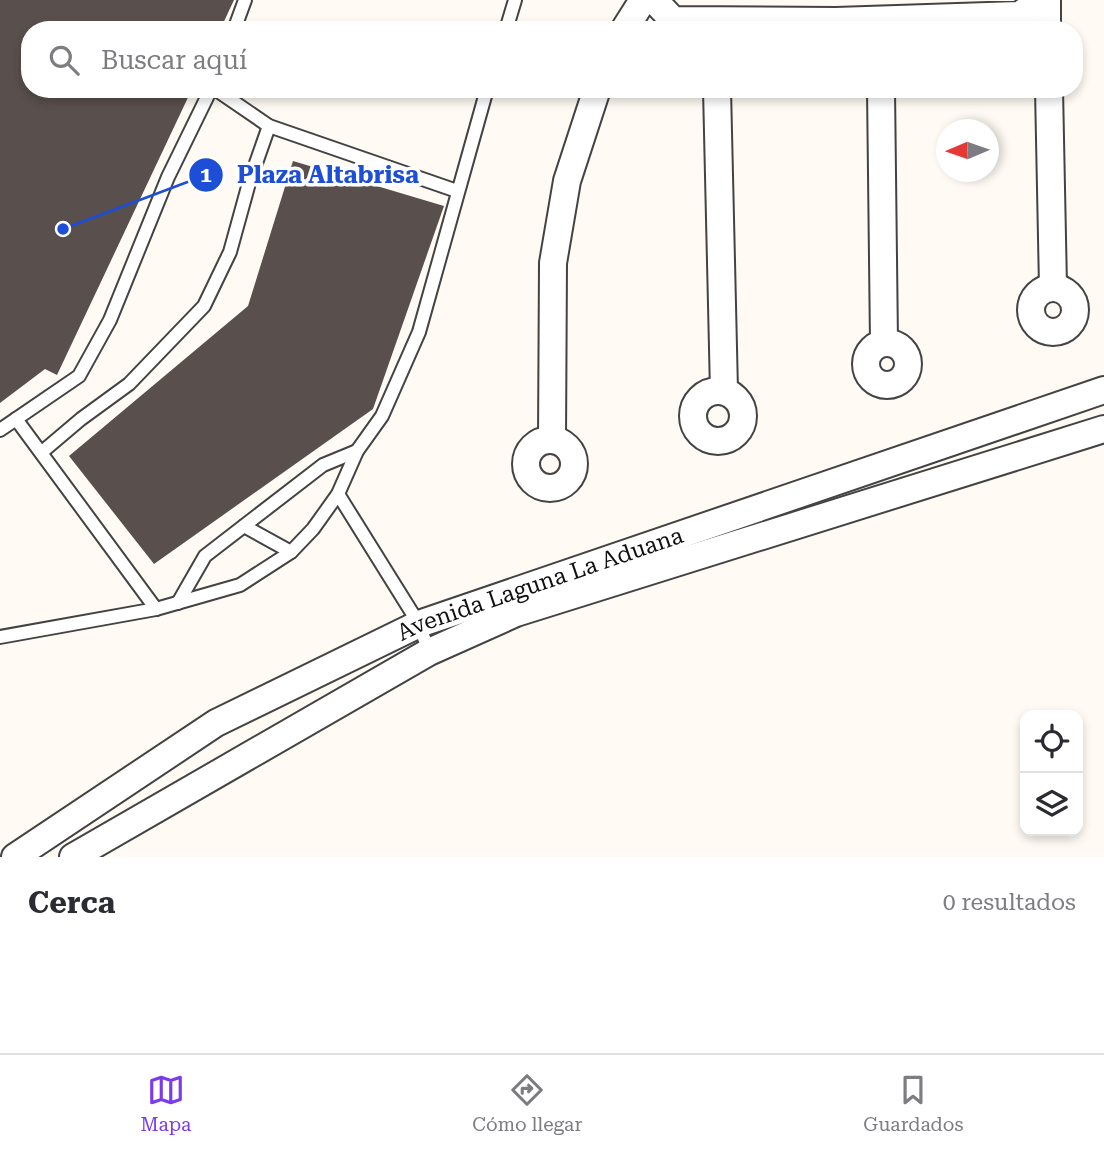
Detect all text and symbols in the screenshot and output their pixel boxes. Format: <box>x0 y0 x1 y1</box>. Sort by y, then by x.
search box <box>21 21 1083 98</box>
icon: search <box>45 41 83 79</box>
text: Buscar aquí <box>101 45 247 75</box>
north arrow <box>936 119 999 182</box>
callout: Plaza Altabrisa <box>188 152 433 197</box>
text: Plaza Altabrisa <box>237 161 419 189</box>
text: 1 <box>200 163 212 187</box>
street label: Avenida Laguna La Aduana <box>393 522 687 647</box>
map controls <box>1020 710 1083 836</box>
button: locate <box>1020 710 1083 773</box>
button: layers <box>1020 773 1083 836</box>
text: Cerca <box>28 885 115 920</box>
text: 0 resultados <box>943 889 1076 916</box>
tab: Mapa <box>141 1071 191 1136</box>
tab: Cómo llegar <box>472 1071 582 1136</box>
tab: Guardados <box>863 1071 963 1136</box>

